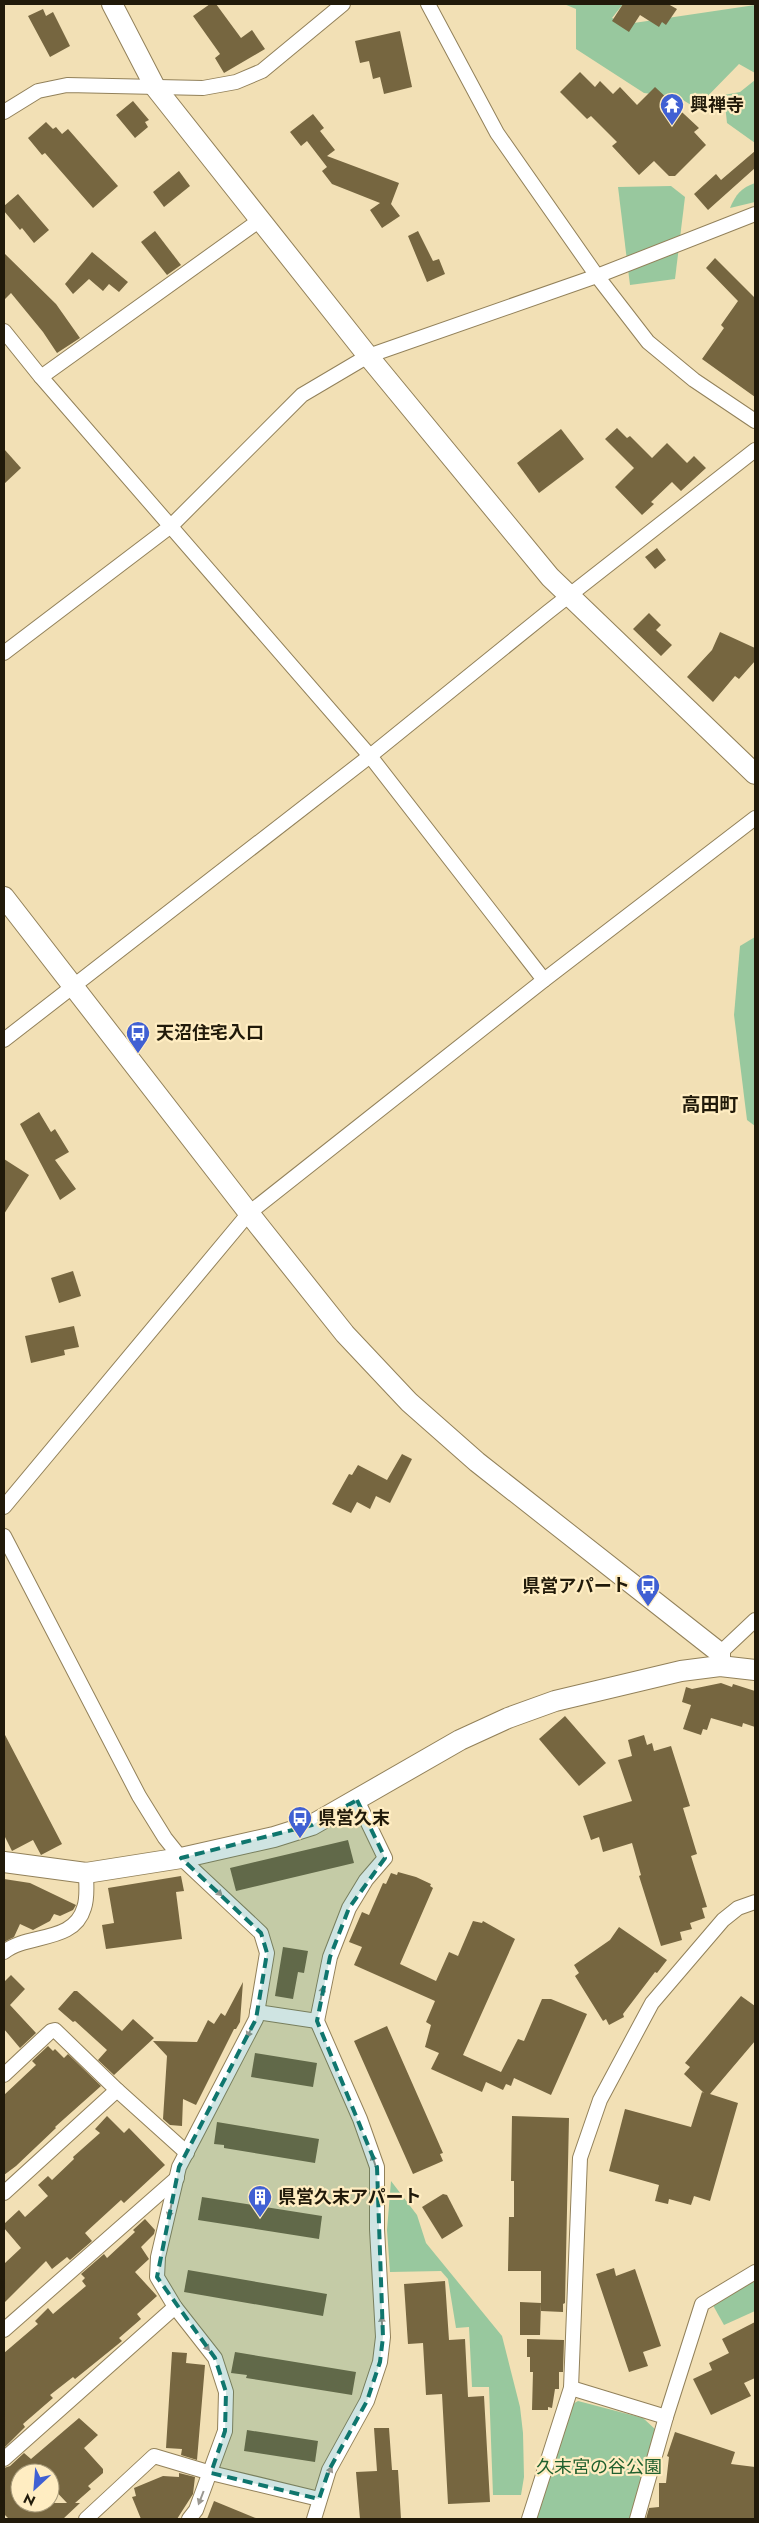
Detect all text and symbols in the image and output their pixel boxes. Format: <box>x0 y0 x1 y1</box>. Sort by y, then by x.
temple icon: 興禅寺 <box>659 92 685 126</box>
place label: 興禅寺 <box>690 92 744 118</box>
bus stop icon: 天沼住宅入口 <box>125 1020 151 1054</box>
place label: 天沼住宅入口 <box>156 1020 264 1046</box>
district label: 高田町 <box>681 1091 739 1118</box>
place label: 県営アパート <box>522 1573 630 1599</box>
bus stop icon: 県営アパート <box>635 1573 661 1607</box>
bus stop icon: 県営久末 <box>287 1805 313 1839</box>
place label: 県営久末 <box>318 1805 390 1831</box>
one-way arrow <box>211 1885 223 1897</box>
one-way arrow <box>319 1984 327 2000</box>
one-way arrow <box>246 2024 254 2038</box>
one-way arrow <box>370 2153 378 2168</box>
building icon: 県営久末アパート <box>247 2184 273 2218</box>
place label: 県営久末アパート <box>278 2184 422 2210</box>
one-way arrow <box>166 2203 174 2218</box>
one-way arrow <box>377 2314 385 2330</box>
one-way arrow <box>200 2338 211 2351</box>
park label: 久末宮の谷公園 <box>536 2454 662 2480</box>
north arrow <box>10 2463 60 2513</box>
one-way arrow <box>325 2466 333 2480</box>
text: N <box>20 2488 39 2511</box>
one-way arrow <box>197 2491 205 2506</box>

